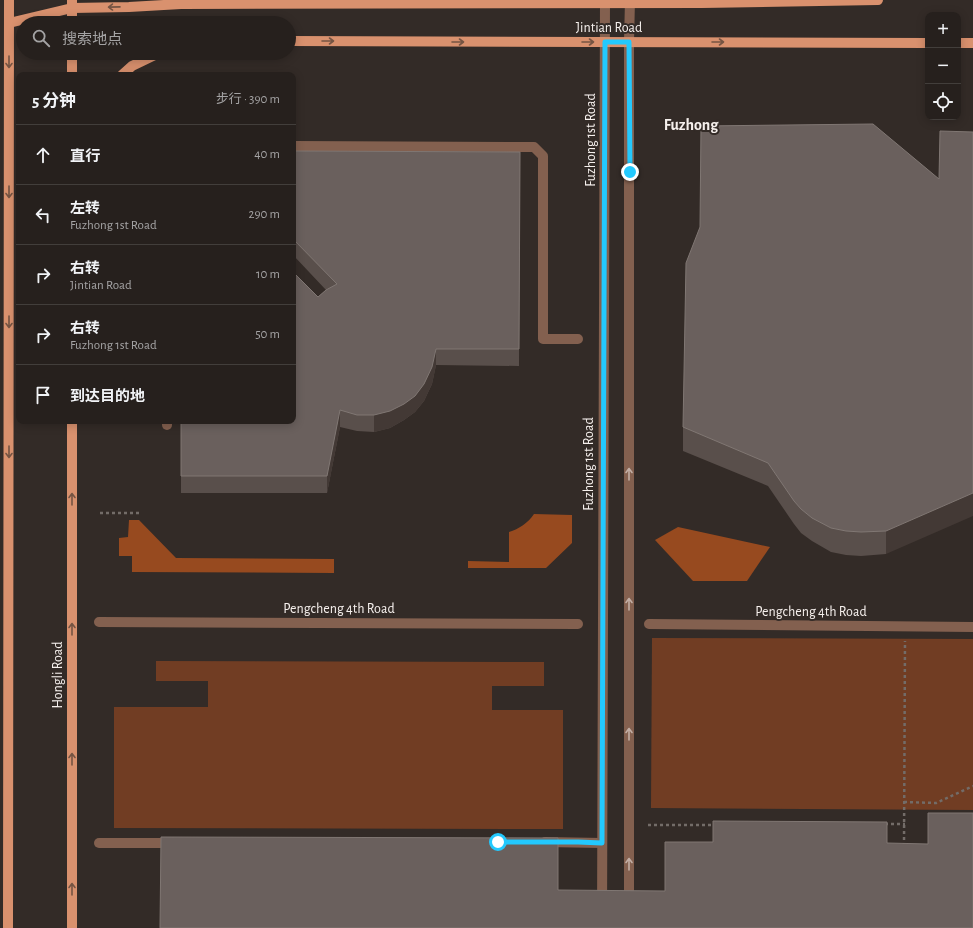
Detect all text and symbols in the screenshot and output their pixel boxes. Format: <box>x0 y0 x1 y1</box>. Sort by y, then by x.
one-way arrow <box>108 3 121 11</box>
map controls <box>925 12 961 120</box>
button: + <box>925 12 961 48</box>
search box <box>16 16 296 60</box>
street label: Jintian Road <box>576 21 642 35</box>
icon: search <box>30 27 52 49</box>
text: 搜索地点 <box>62 32 122 47</box>
one-way arrow <box>321 37 334 45</box>
one-way arrow <box>451 38 464 46</box>
one-way arrow <box>581 38 594 46</box>
one-way arrow <box>711 38 724 46</box>
button: − <box>925 48 961 84</box>
one-way arrow <box>5 55 13 68</box>
button: locate <box>925 84 961 120</box>
text: 5 分钟 <box>32 92 76 109</box>
text: 步行 · 390 m <box>216 93 280 106</box>
street label: Fuzhong 1st Road <box>584 93 598 187</box>
district label: Fuzhong <box>664 117 719 133</box>
icon: ahead <box>32 144 54 166</box>
text: 40 m <box>254 148 280 161</box>
text: 直行 <box>70 149 100 164</box>
route end <box>621 163 639 181</box>
one-way arrow <box>5 185 13 198</box>
text: 左转 <box>70 201 100 216</box>
icon: left <box>32 204 54 226</box>
text: 290 m <box>249 208 280 221</box>
text: Fuzhong 1st Road <box>70 219 157 232</box>
text: 右转 <box>70 261 100 276</box>
icon: right <box>32 264 54 286</box>
text: 10 m <box>256 268 280 281</box>
text: Jintian Road <box>70 279 132 292</box>
one-way arrow <box>5 315 13 328</box>
text: 右转 <box>70 321 100 336</box>
icon: right <box>32 324 54 346</box>
text: 50 m <box>255 328 280 341</box>
text: Fuzhong 1st Road <box>70 339 157 352</box>
icon: arrive <box>32 384 54 406</box>
text: 到达目的地 <box>70 389 145 404</box>
street label: Fuzhong 1st Road <box>582 417 596 511</box>
one-way arrow <box>5 445 13 458</box>
one-way arrow <box>625 468 633 481</box>
one-way arrow <box>68 493 76 506</box>
one-way arrow <box>625 598 633 611</box>
street label: Pengcheng 4th Road <box>283 602 395 616</box>
street label: Pengcheng 4th Road <box>755 605 867 619</box>
one-way arrow <box>68 623 76 636</box>
street label: Hongli Road <box>51 641 65 709</box>
one-way arrow <box>625 728 633 741</box>
one-way arrow <box>68 753 76 766</box>
route start <box>489 833 507 851</box>
one-way arrow <box>625 858 633 871</box>
one-way arrow <box>68 883 76 896</box>

